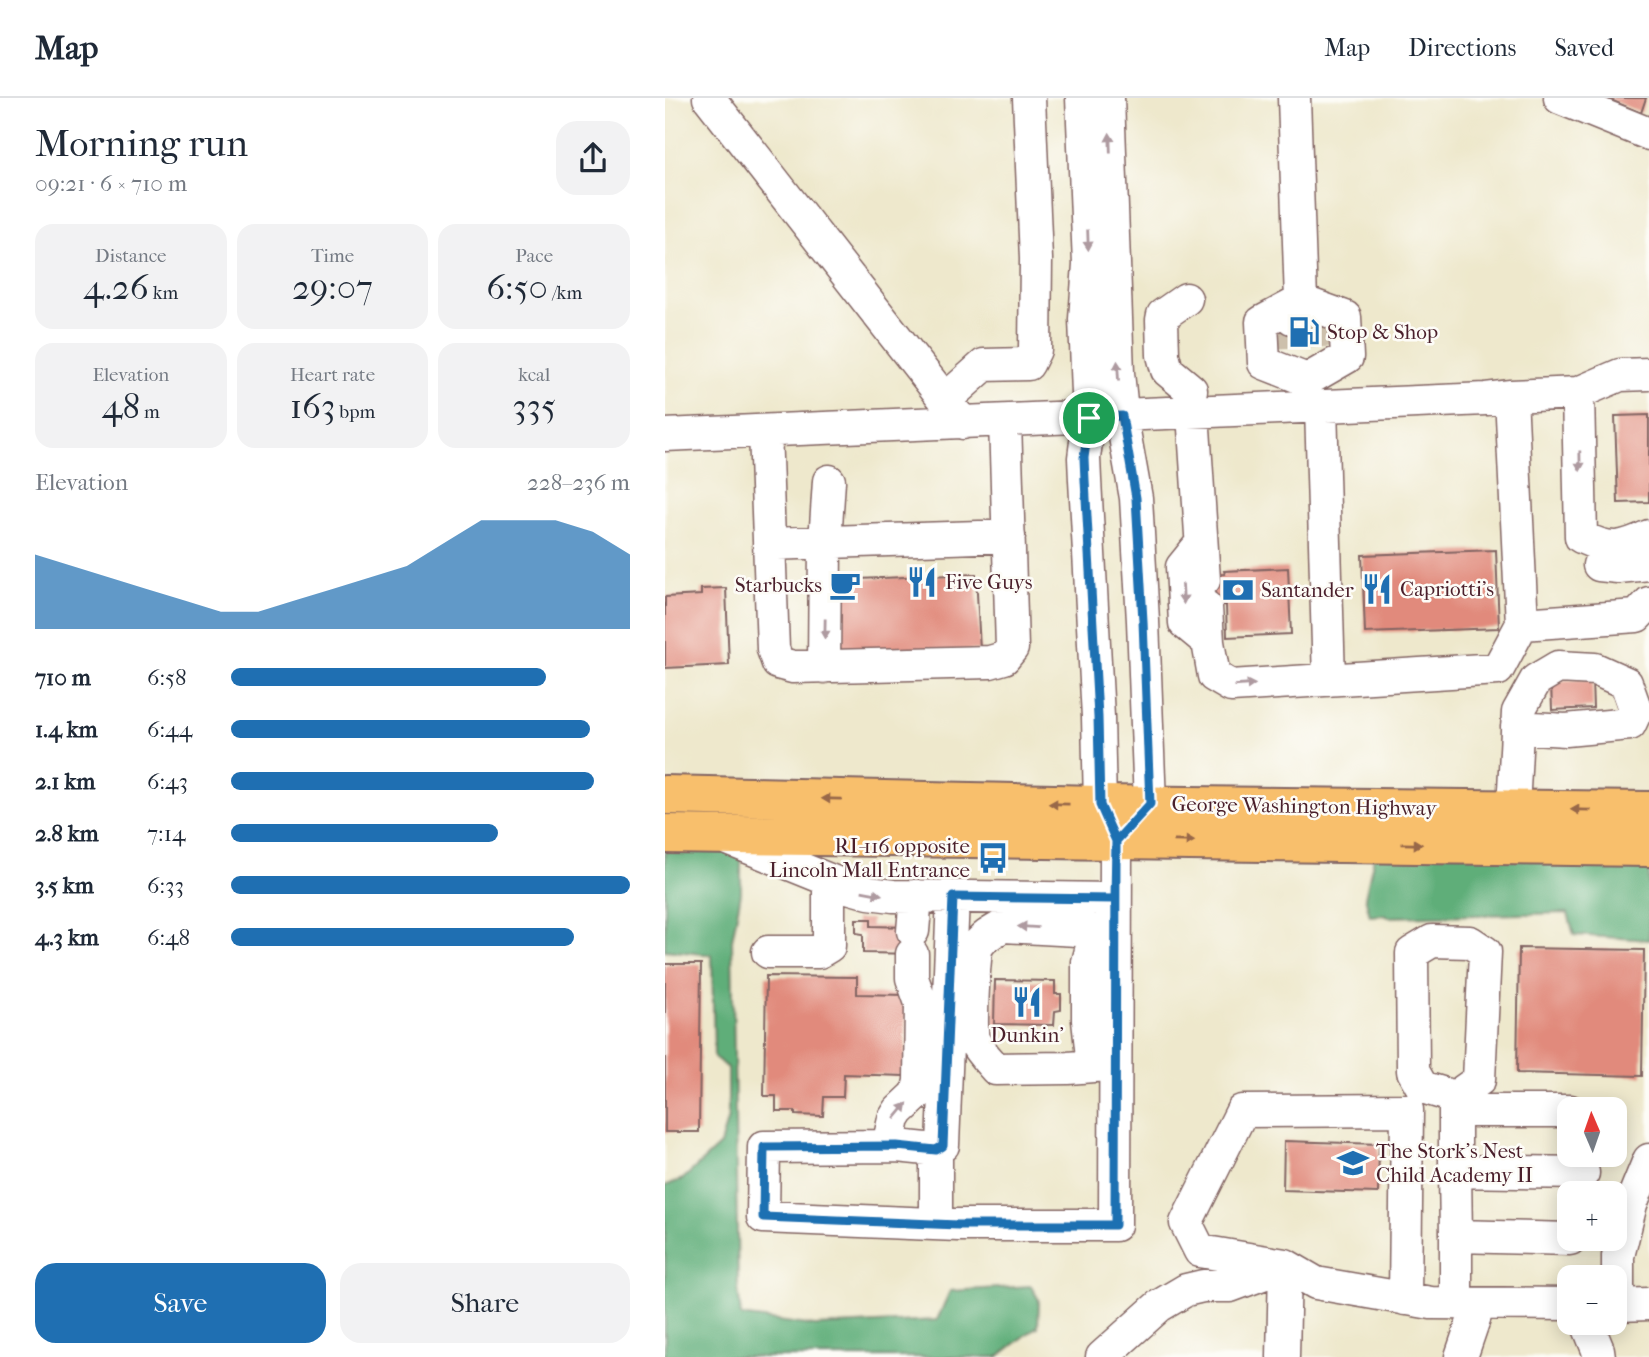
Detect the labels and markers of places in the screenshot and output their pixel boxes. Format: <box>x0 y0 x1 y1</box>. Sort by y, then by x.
fuel station icon: Stop & Shop <box>1287 315 1321 349</box>
place label: Stop & Shop <box>1327 320 1438 344</box>
pin <box>1059 388 1119 448</box>
restaurant icon: Five Guys <box>905 565 939 599</box>
cafe icon: Starbucks <box>828 568 862 602</box>
place label: Five Guys <box>945 570 1033 594</box>
restaurant icon: Capriotti's <box>1360 572 1394 606</box>
place label: Starbucks <box>735 573 822 597</box>
bank icon: Santander <box>1221 573 1255 607</box>
place label: Capriotti's <box>1400 577 1494 601</box>
place label: Santander <box>1261 578 1354 602</box>
place label: RI-116 opposite Lincoln Mall Entrance <box>769 834 970 882</box>
bus stop icon: RI-116 opposite Lincoln Mall Entrance <box>976 841 1010 875</box>
restaurant icon: Dunkin' <box>1010 985 1044 1019</box>
place label: Dunkin' <box>990 1023 1064 1047</box>
place label: The Stork's Nest Child Academy II <box>1376 1139 1533 1187</box>
school or university icon: The Stork's Nest Child Academy II <box>1336 1146 1370 1180</box>

